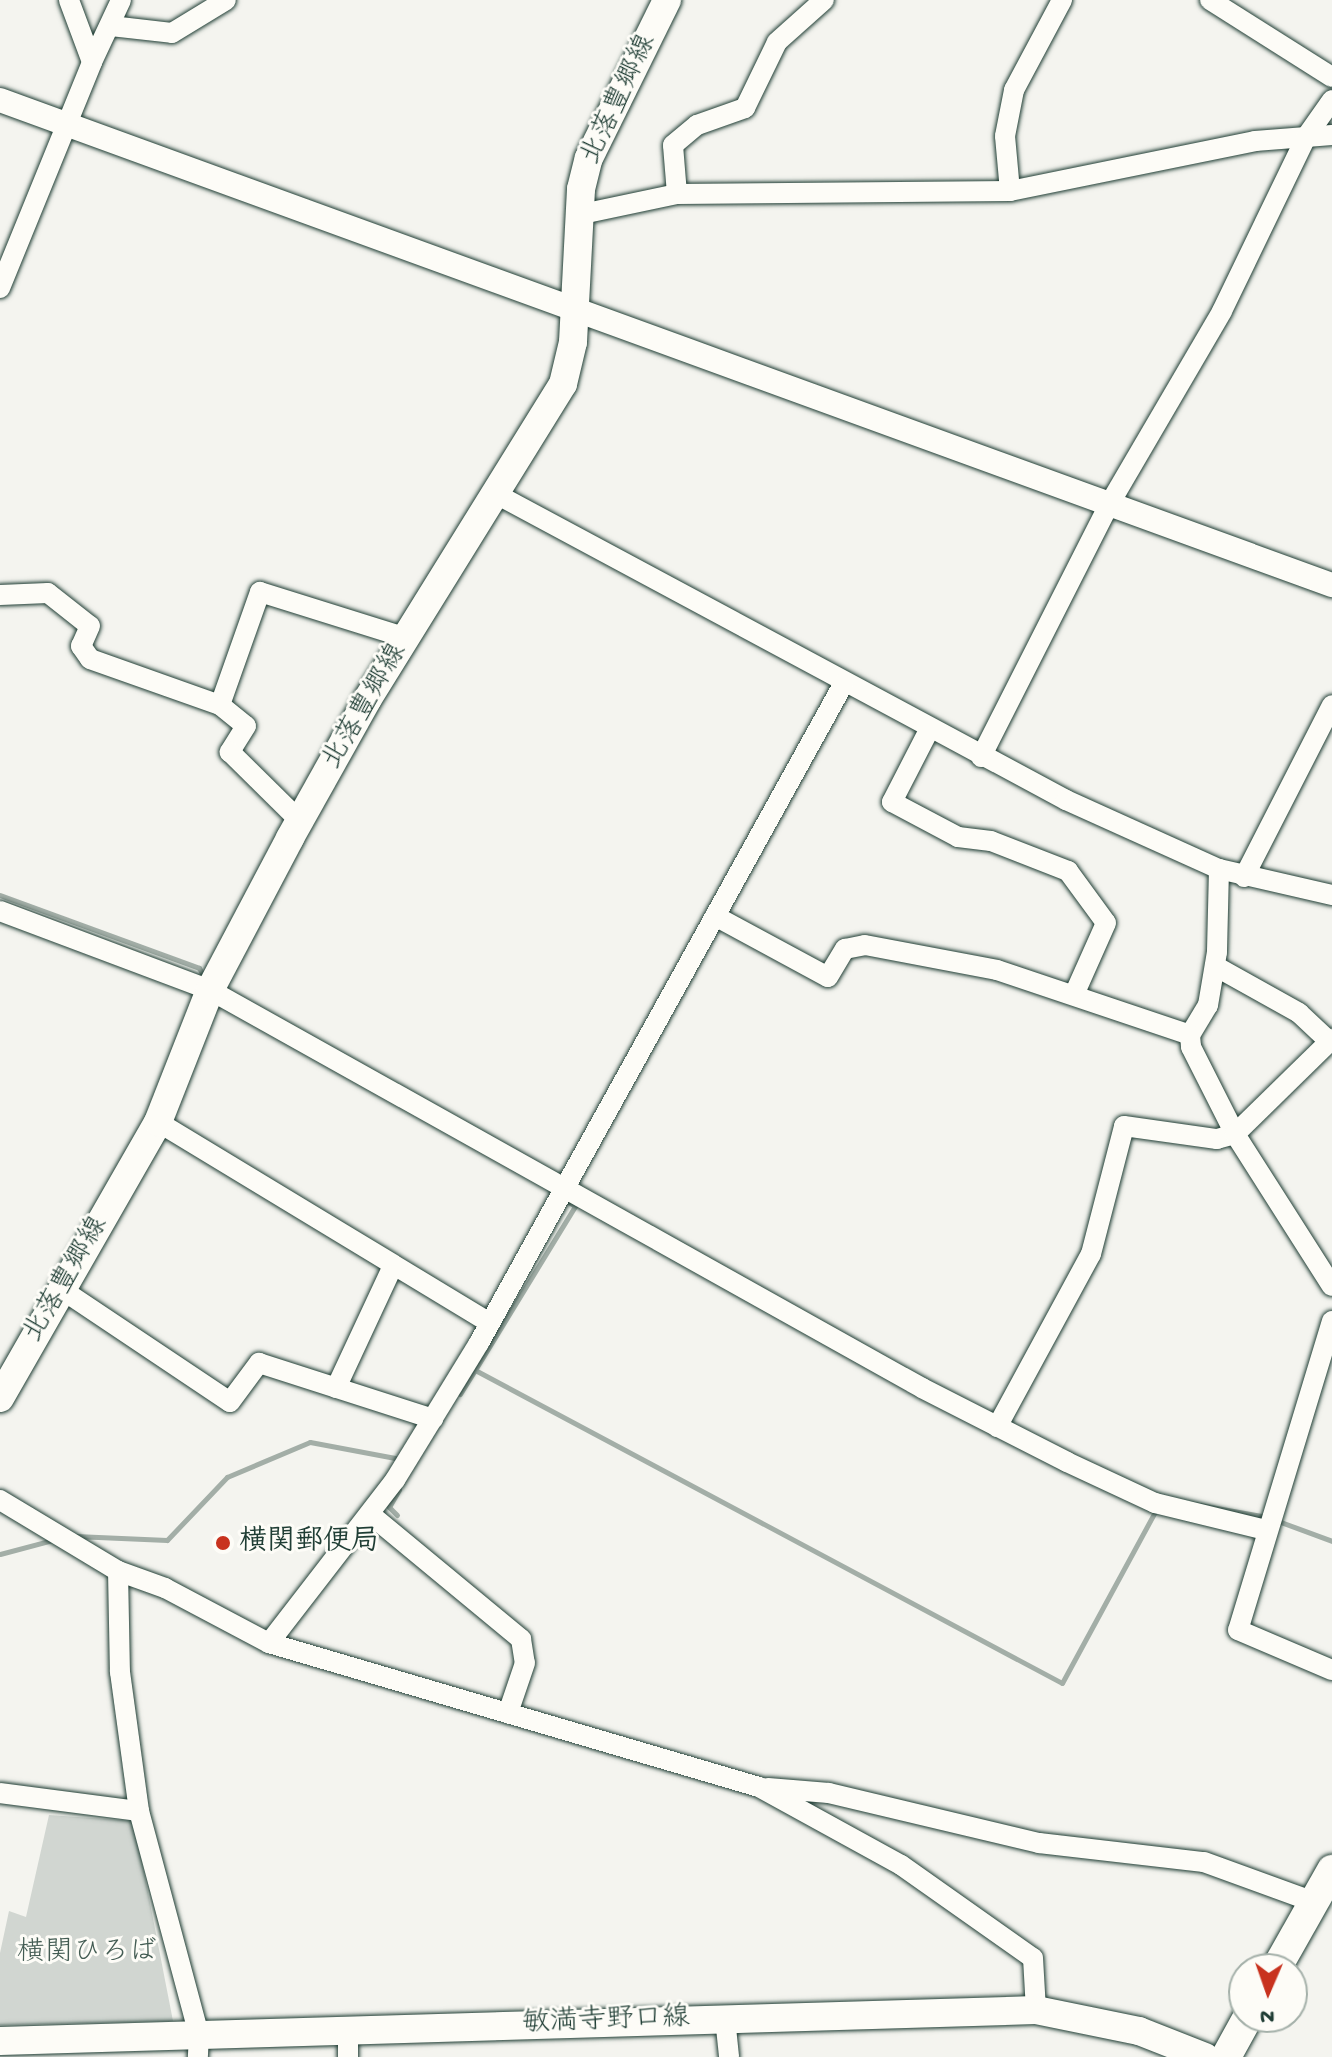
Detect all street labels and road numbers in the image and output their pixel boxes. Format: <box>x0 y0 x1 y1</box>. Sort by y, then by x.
street label: 北落豊郷線 <box>575 29 665 171</box>
street label: 北落豊郷線 <box>316 638 416 776</box>
street label: 北落豊郷線 <box>17 1211 117 1349</box>
street label: 敏満寺野口線 <box>521 2002 691 2042</box>

